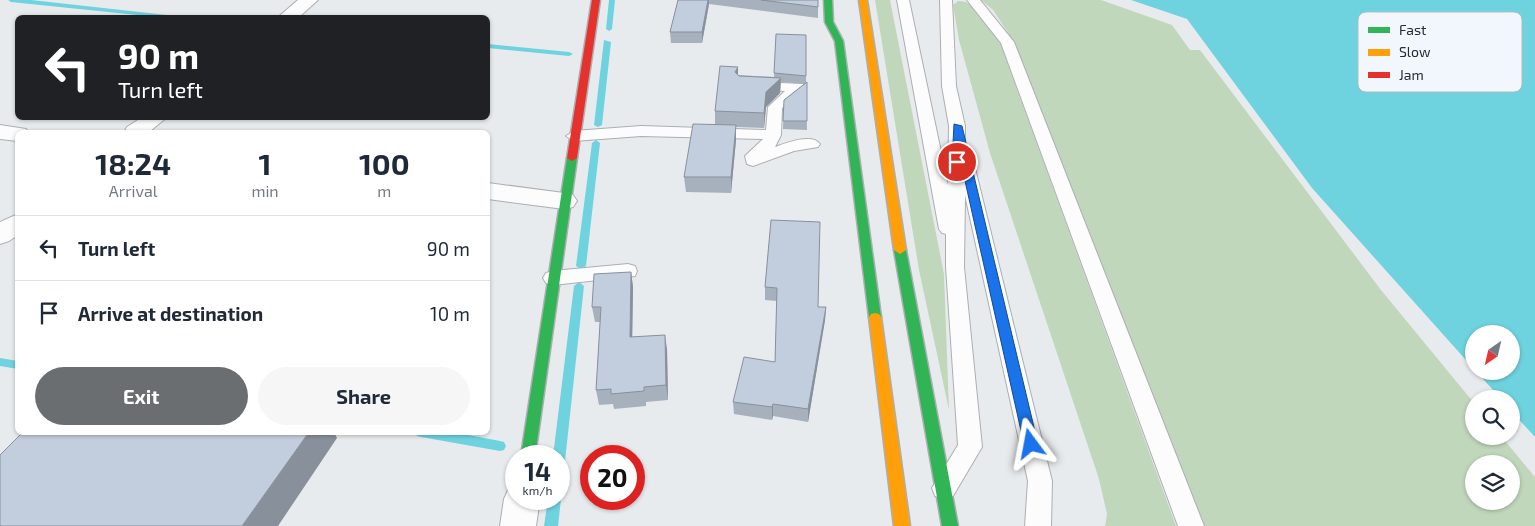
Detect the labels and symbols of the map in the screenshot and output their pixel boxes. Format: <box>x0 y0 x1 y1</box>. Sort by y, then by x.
legend <box>1358 12 1522 92</box>
text: Fast <box>1399 21 1426 38</box>
text: Slow <box>1399 43 1431 60</box>
text: Jam <box>1399 66 1424 83</box>
pin <box>936 141 978 183</box>
north arrow <box>1465 325 1520 380</box>
position arrow <box>1004 417 1056 469</box>
speed limit sign: 20 <box>580 445 645 510</box>

